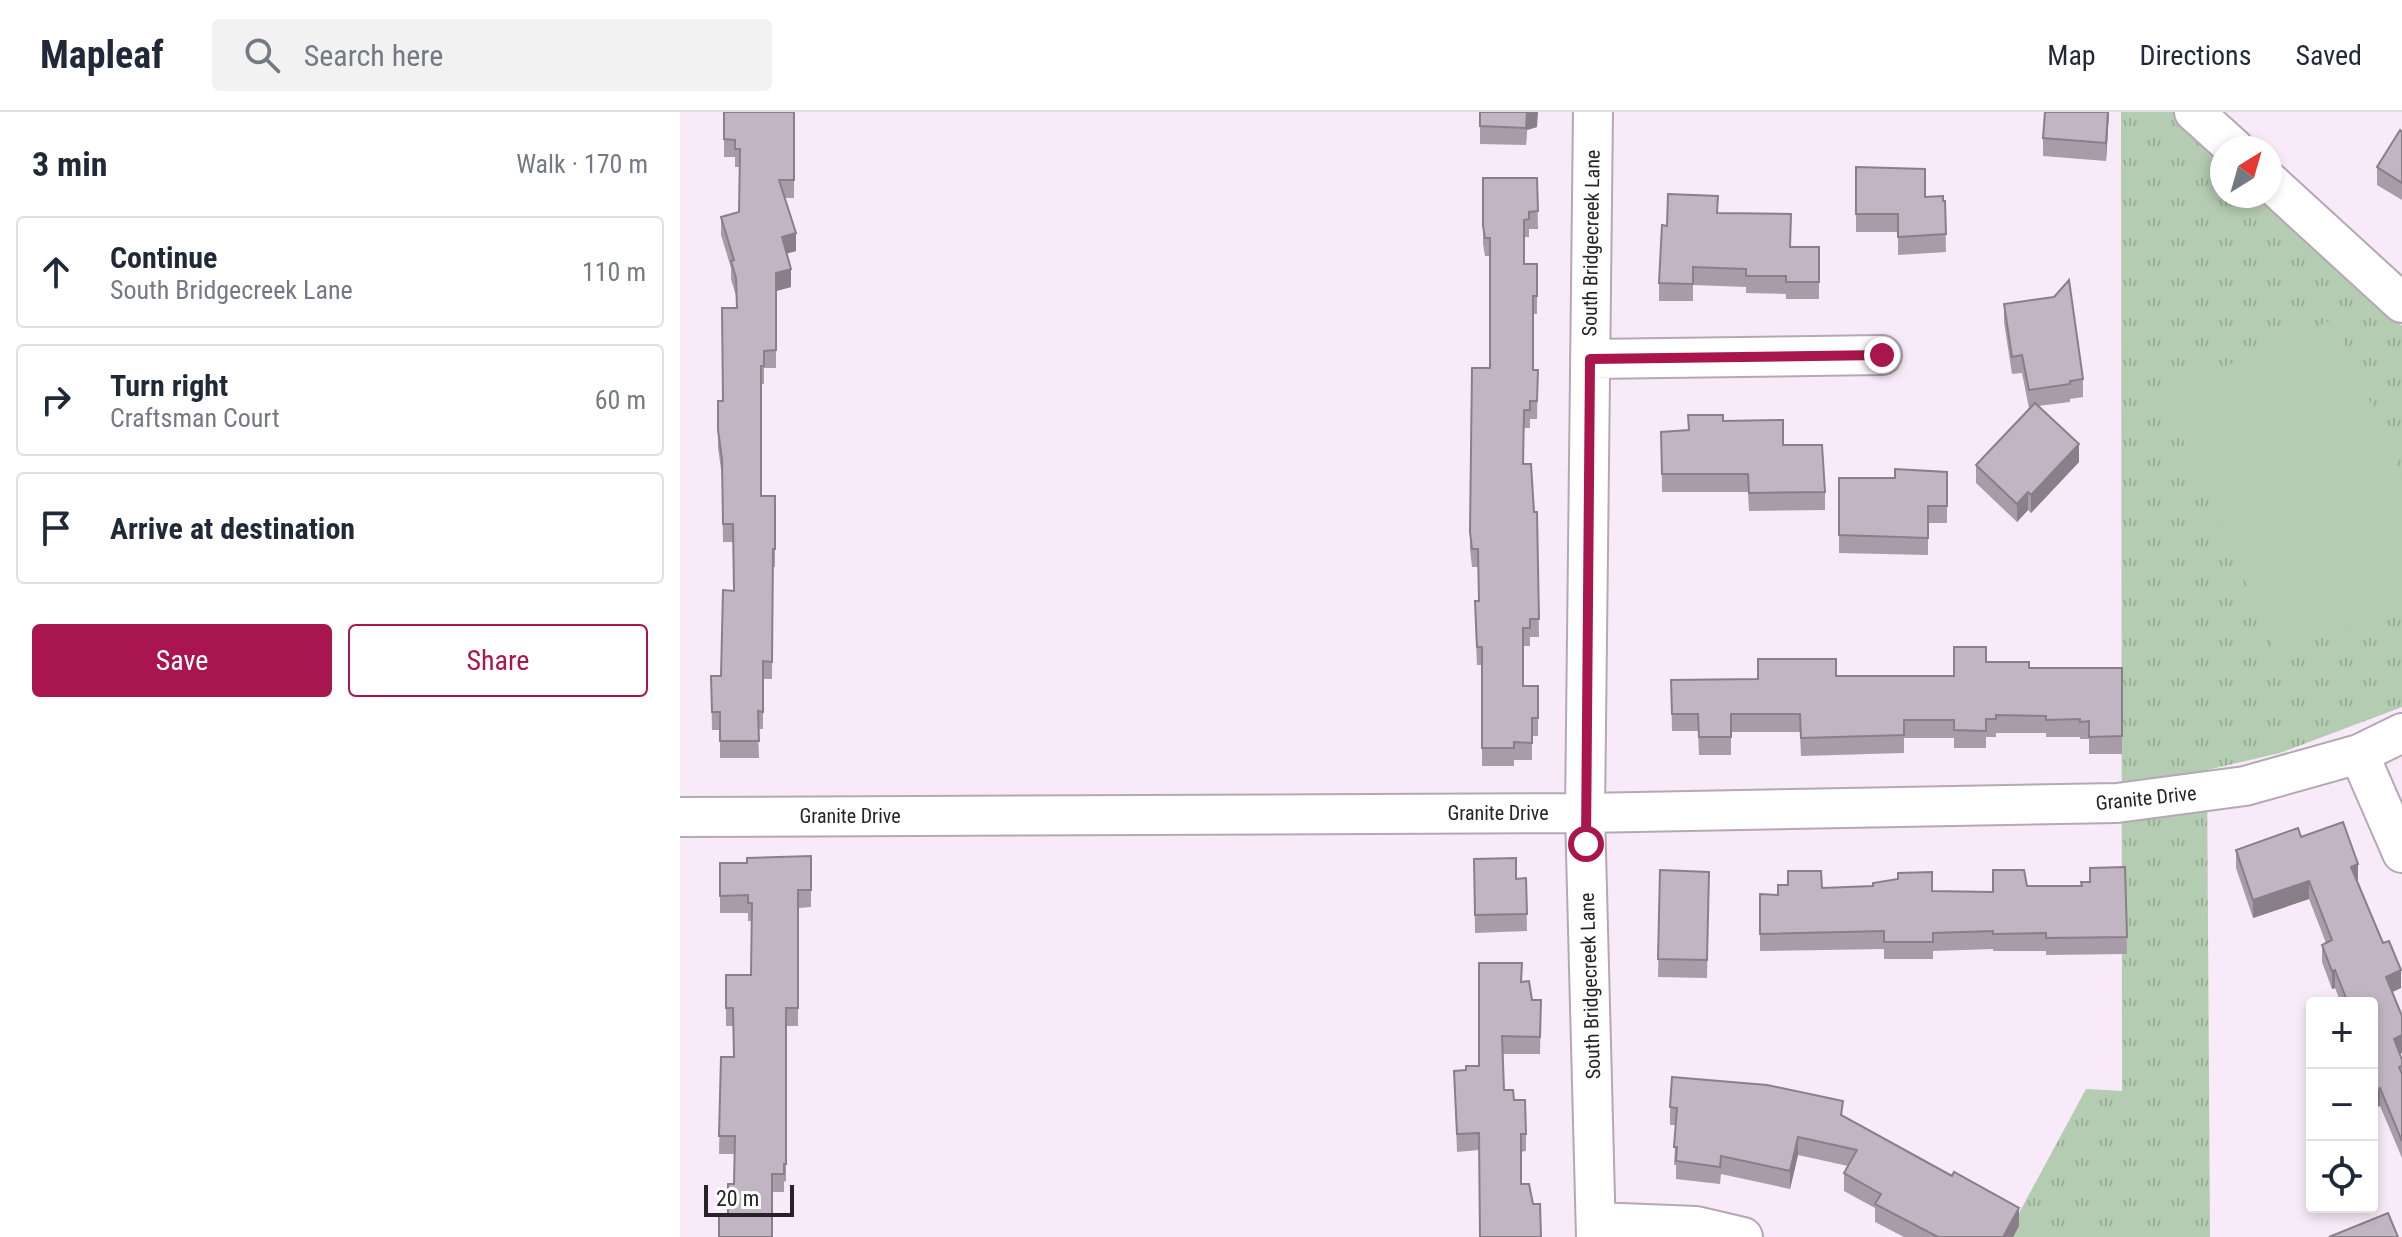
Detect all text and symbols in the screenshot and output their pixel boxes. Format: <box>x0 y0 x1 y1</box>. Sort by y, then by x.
search box <box>212 19 772 91</box>
text: Mapleaf <box>40 33 164 77</box>
icon: search <box>240 33 284 77</box>
text: Search here <box>304 38 443 73</box>
text: Map <box>2047 39 2096 72</box>
text: Directions <box>2140 39 2251 72</box>
text: Saved <box>2295 39 2362 72</box>
north arrow <box>2210 136 2282 208</box>
text: 3 min <box>32 144 108 184</box>
text: Walk · 170 m <box>516 149 648 179</box>
street label: South Bridgecreek Lane <box>1577 149 1605 337</box>
text: Continue <box>110 240 217 275</box>
icon: ahead <box>34 250 78 294</box>
text: 110 m <box>582 257 646 287</box>
text: South Bridgecreek Lane <box>110 275 353 305</box>
route end <box>1864 337 1900 373</box>
text: Turn right <box>110 368 228 403</box>
icon: right <box>34 378 78 422</box>
text: 60 m <box>595 385 646 415</box>
text: Craftsman Court <box>110 403 280 433</box>
icon: arrive <box>34 506 78 550</box>
text: Arrive at destination <box>110 511 355 546</box>
button: Save <box>32 624 332 697</box>
button: Share <box>348 624 648 697</box>
street label: Granite Drive <box>2094 781 2198 815</box>
street label: Granite Drive <box>1447 801 1549 825</box>
street label: Granite Drive <box>799 804 901 828</box>
route start <box>1568 826 1604 862</box>
street label: South Bridgecreek Lane <box>1575 892 1605 1080</box>
map controls <box>2306 997 2378 1213</box>
button: + <box>2306 997 2378 1069</box>
button: − <box>2306 1069 2378 1141</box>
button: locate <box>2306 1141 2378 1213</box>
scale bar <box>704 1181 794 1217</box>
text: 20 m <box>716 1186 759 1211</box>

